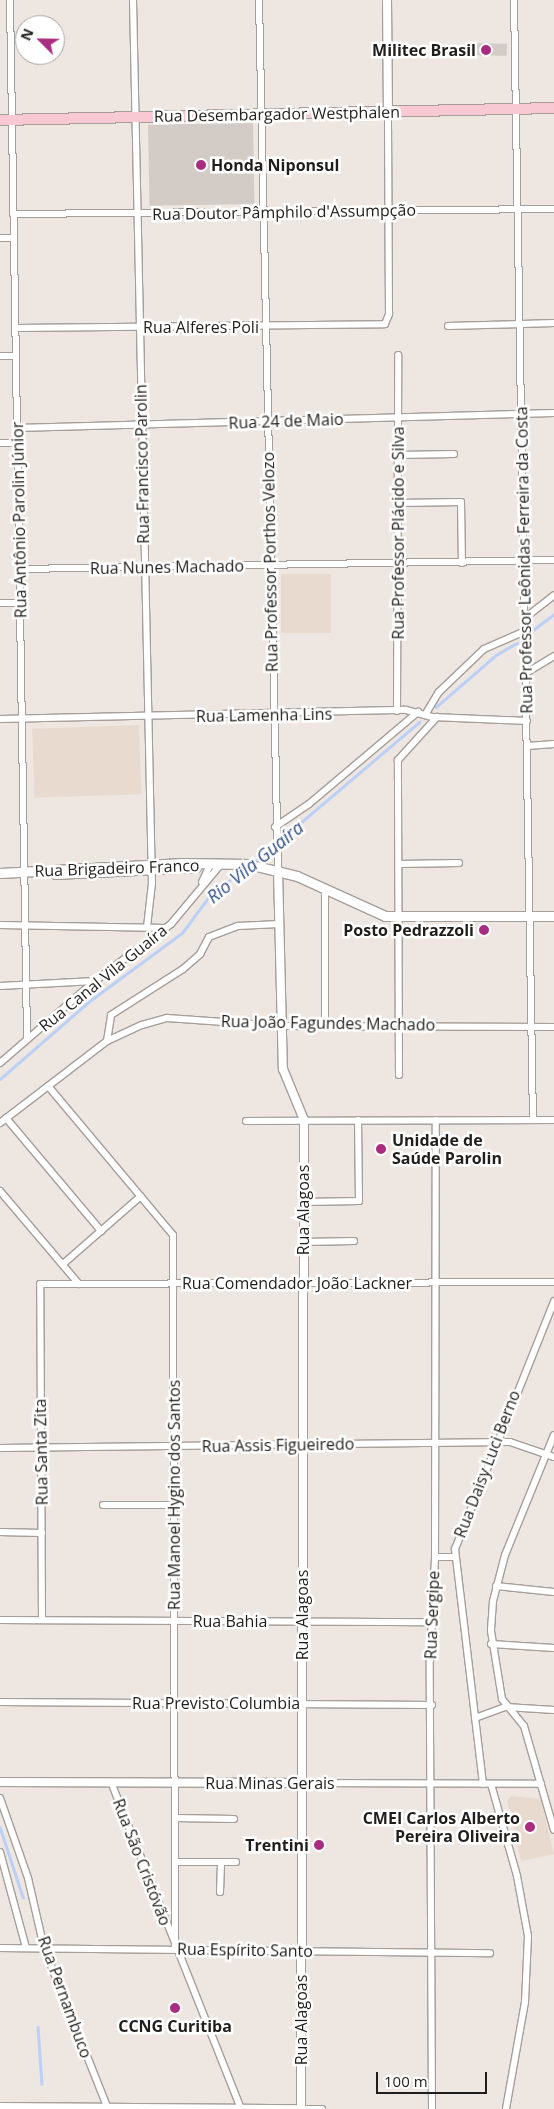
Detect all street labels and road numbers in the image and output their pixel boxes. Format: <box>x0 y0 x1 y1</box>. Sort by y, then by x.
street label: Rua Desembargador Westphalen <box>154 102 400 126</box>
street label: Rua Doutor Pâmphilo d'Assumpção <box>152 200 416 224</box>
street label: Rua Alferes Poli <box>143 317 259 337</box>
street label: Rua Francisco Parolin <box>131 384 153 544</box>
street label: Rua Professor Leônidas Ferreira da Costa <box>512 406 536 714</box>
street label: Rua 24 de Maio <box>228 409 344 433</box>
street label: Rua Antônio Parolin Júnior <box>8 422 30 618</box>
street label: Rua Professor Plácido e Silva <box>388 426 408 640</box>
street label: Rua Professor Porthos Velozo <box>258 452 282 672</box>
street label: Rua Nunes Machado <box>90 556 244 578</box>
street label: Rua Lamenha Lins <box>196 704 332 726</box>
street label: Rua Brigadeiro Franco <box>34 856 200 880</box>
street label: Rua Canal Vila Guaíra <box>35 920 171 1036</box>
street label: Rua João Fagundes Machado <box>221 1012 435 1034</box>
street label: Rua Alagoas <box>293 1165 313 1255</box>
street label: Rua Comendador João Lackner <box>182 1273 412 1293</box>
street label: Rua Manoel Hygino dos Santos <box>164 1380 184 1610</box>
street label: Rua Daisy Luci Berno <box>450 1388 524 1540</box>
street label: Rua Santa Zita <box>30 1398 52 1506</box>
street label: Rua Assis Figueiredo <box>202 1434 354 1456</box>
street label: Rua Alagoas <box>292 1570 312 1660</box>
street label: Rua Sergipe <box>421 1570 443 1660</box>
street label: Rua Bahia <box>193 1611 267 1631</box>
street label: Rua Previsto Columbia <box>132 1693 300 1713</box>
street label: Rua Minas Gerais <box>205 1773 335 1793</box>
street label: Rua São Cristóvão <box>109 1796 175 1928</box>
street label: Rua Pernambuco <box>34 1933 96 2061</box>
street label: Rua Espírito Santo <box>177 1939 313 1961</box>
street label: Rua Alagoas <box>291 1975 311 2065</box>

